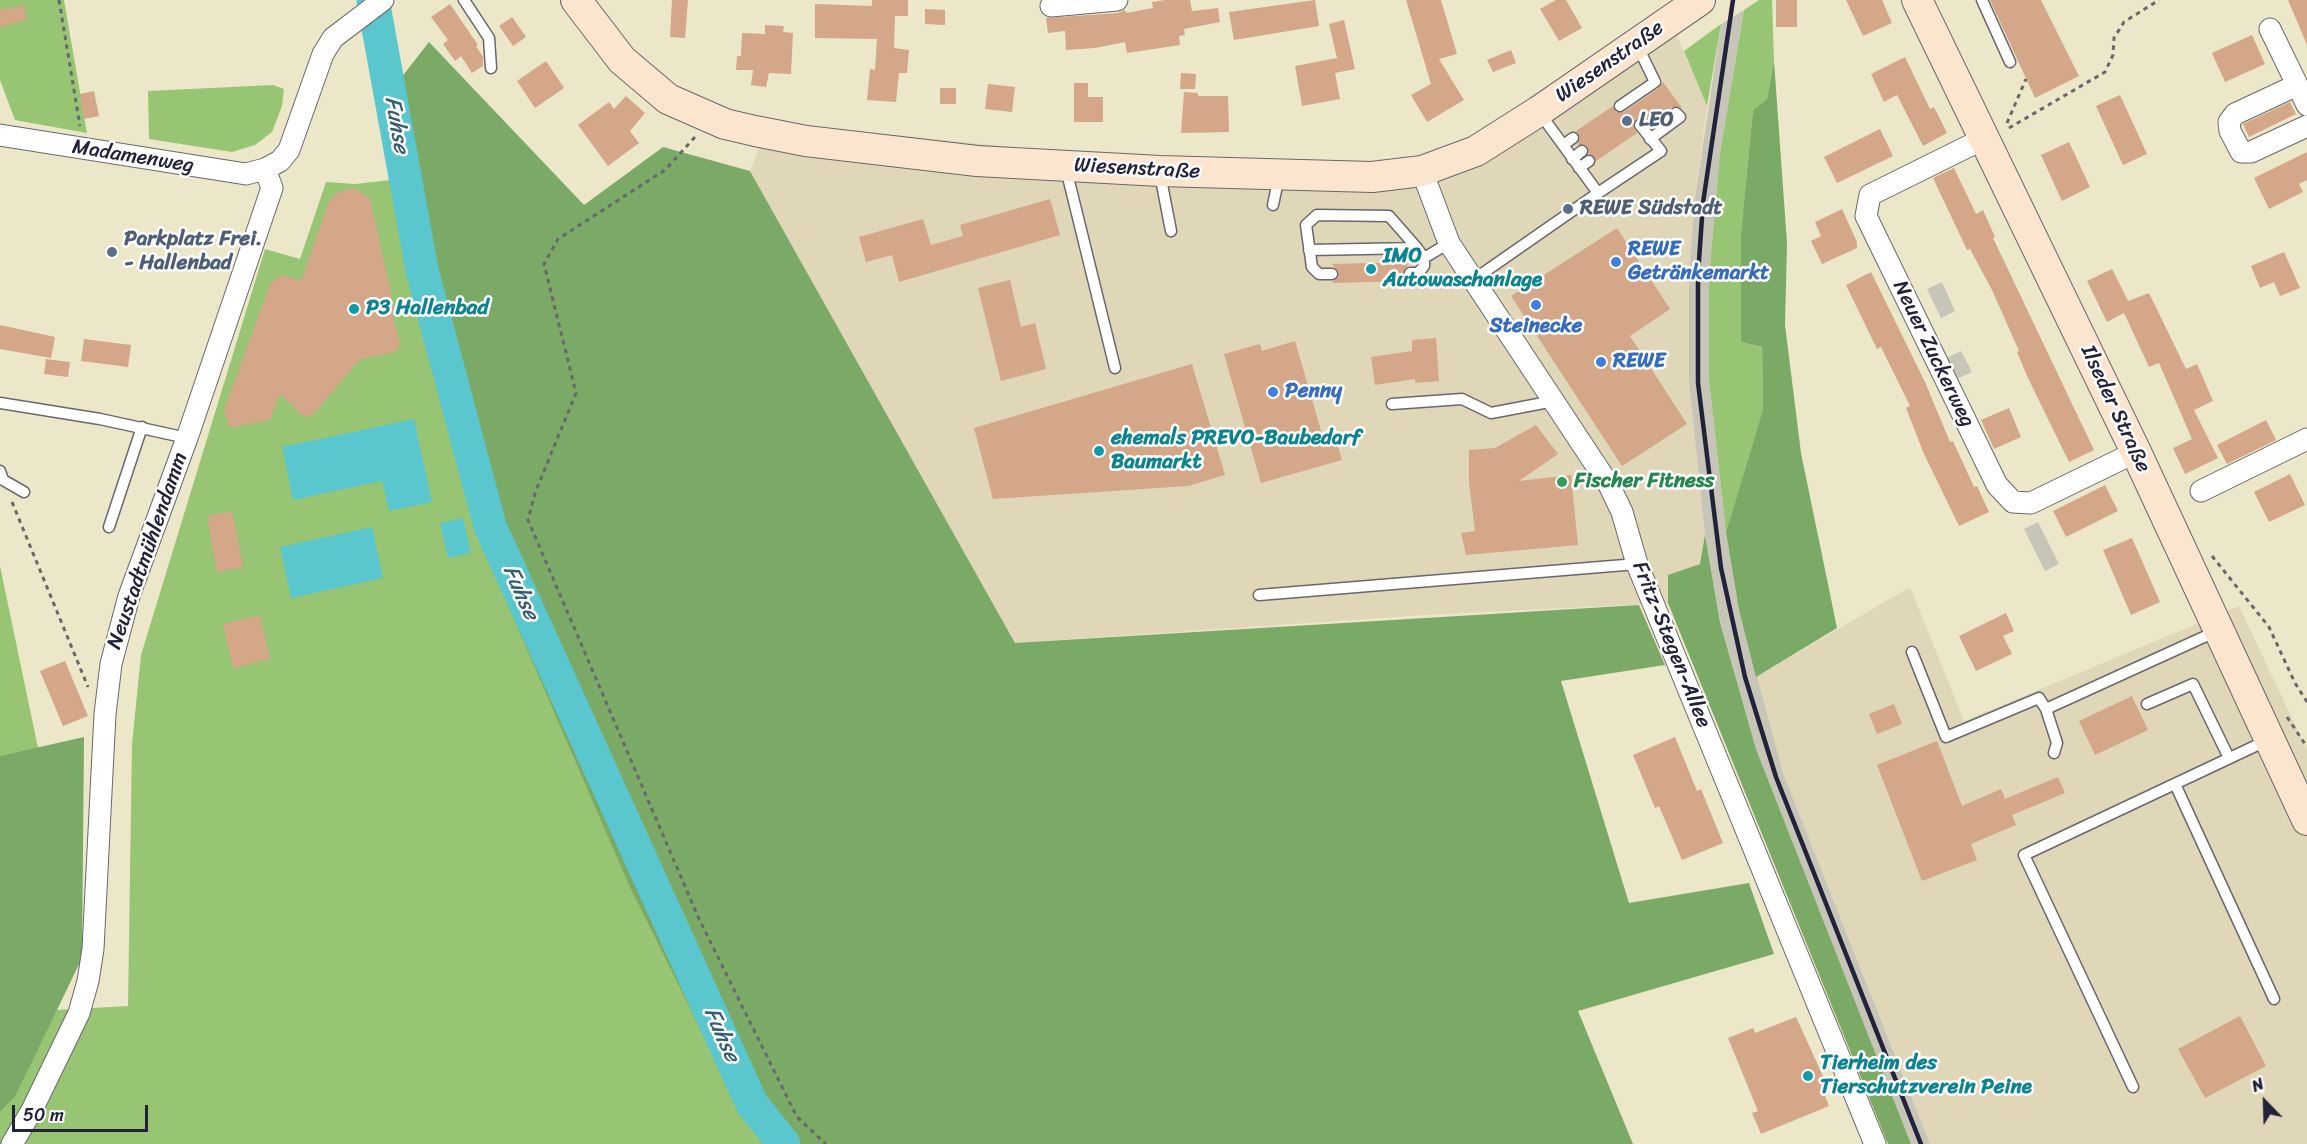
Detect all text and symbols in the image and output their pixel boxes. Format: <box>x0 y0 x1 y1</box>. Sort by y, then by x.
street label: Wiesenstraße <box>1551 16 1669 108</box>
water label: Fuhse <box>378 95 414 155</box>
place label: LEO <box>1639 108 1674 134</box>
marker: LEO <box>1620 114 1634 128</box>
street label: Madamenweg <box>70 135 196 179</box>
street label: Wiesenstraße <box>1073 153 1201 185</box>
place label: REWE Südstadt <box>1580 196 1722 222</box>
marker: REWE Südstadt <box>1561 202 1575 216</box>
place label: Parkplatz Frei. - Hallenbad <box>124 227 262 277</box>
place label: REWE Getränkemarkt <box>1628 237 1769 287</box>
place label: IMO Autowaschanlage <box>1383 244 1542 294</box>
marker: Parkplatz Frei. - Hallenbad <box>105 245 119 259</box>
marker: REWE Getränkemarkt <box>1609 255 1623 269</box>
marker: IMO Autowaschanlage <box>1364 262 1378 276</box>
street label: Neuer Zuckerweg <box>1887 277 1979 431</box>
place label: P3 Hallenbad <box>366 296 488 322</box>
marker: Steinecke <box>1529 298 1543 312</box>
marker: P3 Hallenbad <box>347 302 361 316</box>
place label: Steinecke <box>1490 314 1582 340</box>
street label: Ilseder Straße <box>2075 341 2155 477</box>
place label: REWE <box>1613 349 1666 375</box>
marker: REWE <box>1594 355 1608 369</box>
place label: Penny <box>1285 379 1342 405</box>
marker: Penny <box>1266 385 1280 399</box>
place label: ehemals PREVO-Baubedarf Baumarkt <box>1111 426 1361 476</box>
marker: ehemals PREVO-Baubedarf Baumarkt <box>1092 444 1106 458</box>
street label: Neustadtmühlendamm <box>102 449 194 653</box>
place label: Fischer Fitness <box>1574 469 1714 495</box>
marker: Fischer Fitness <box>1555 475 1569 489</box>
street label: Fritz-Stegen-Allee <box>1626 558 1716 732</box>
water label: Fuhse <box>496 562 544 624</box>
water label: Fuhse <box>697 1004 745 1066</box>
place label: Tierheim des Tierschutzverein Peine <box>1820 1051 2032 1101</box>
marker: Tierheim des Tierschutzverein Peine <box>1801 1069 1815 1083</box>
text: N <box>2247 1069 2269 1100</box>
north arrow <box>2235 1072 2295 1132</box>
scale bar <box>15 1093 152 1131</box>
text: 50 m <box>23 1099 64 1131</box>

